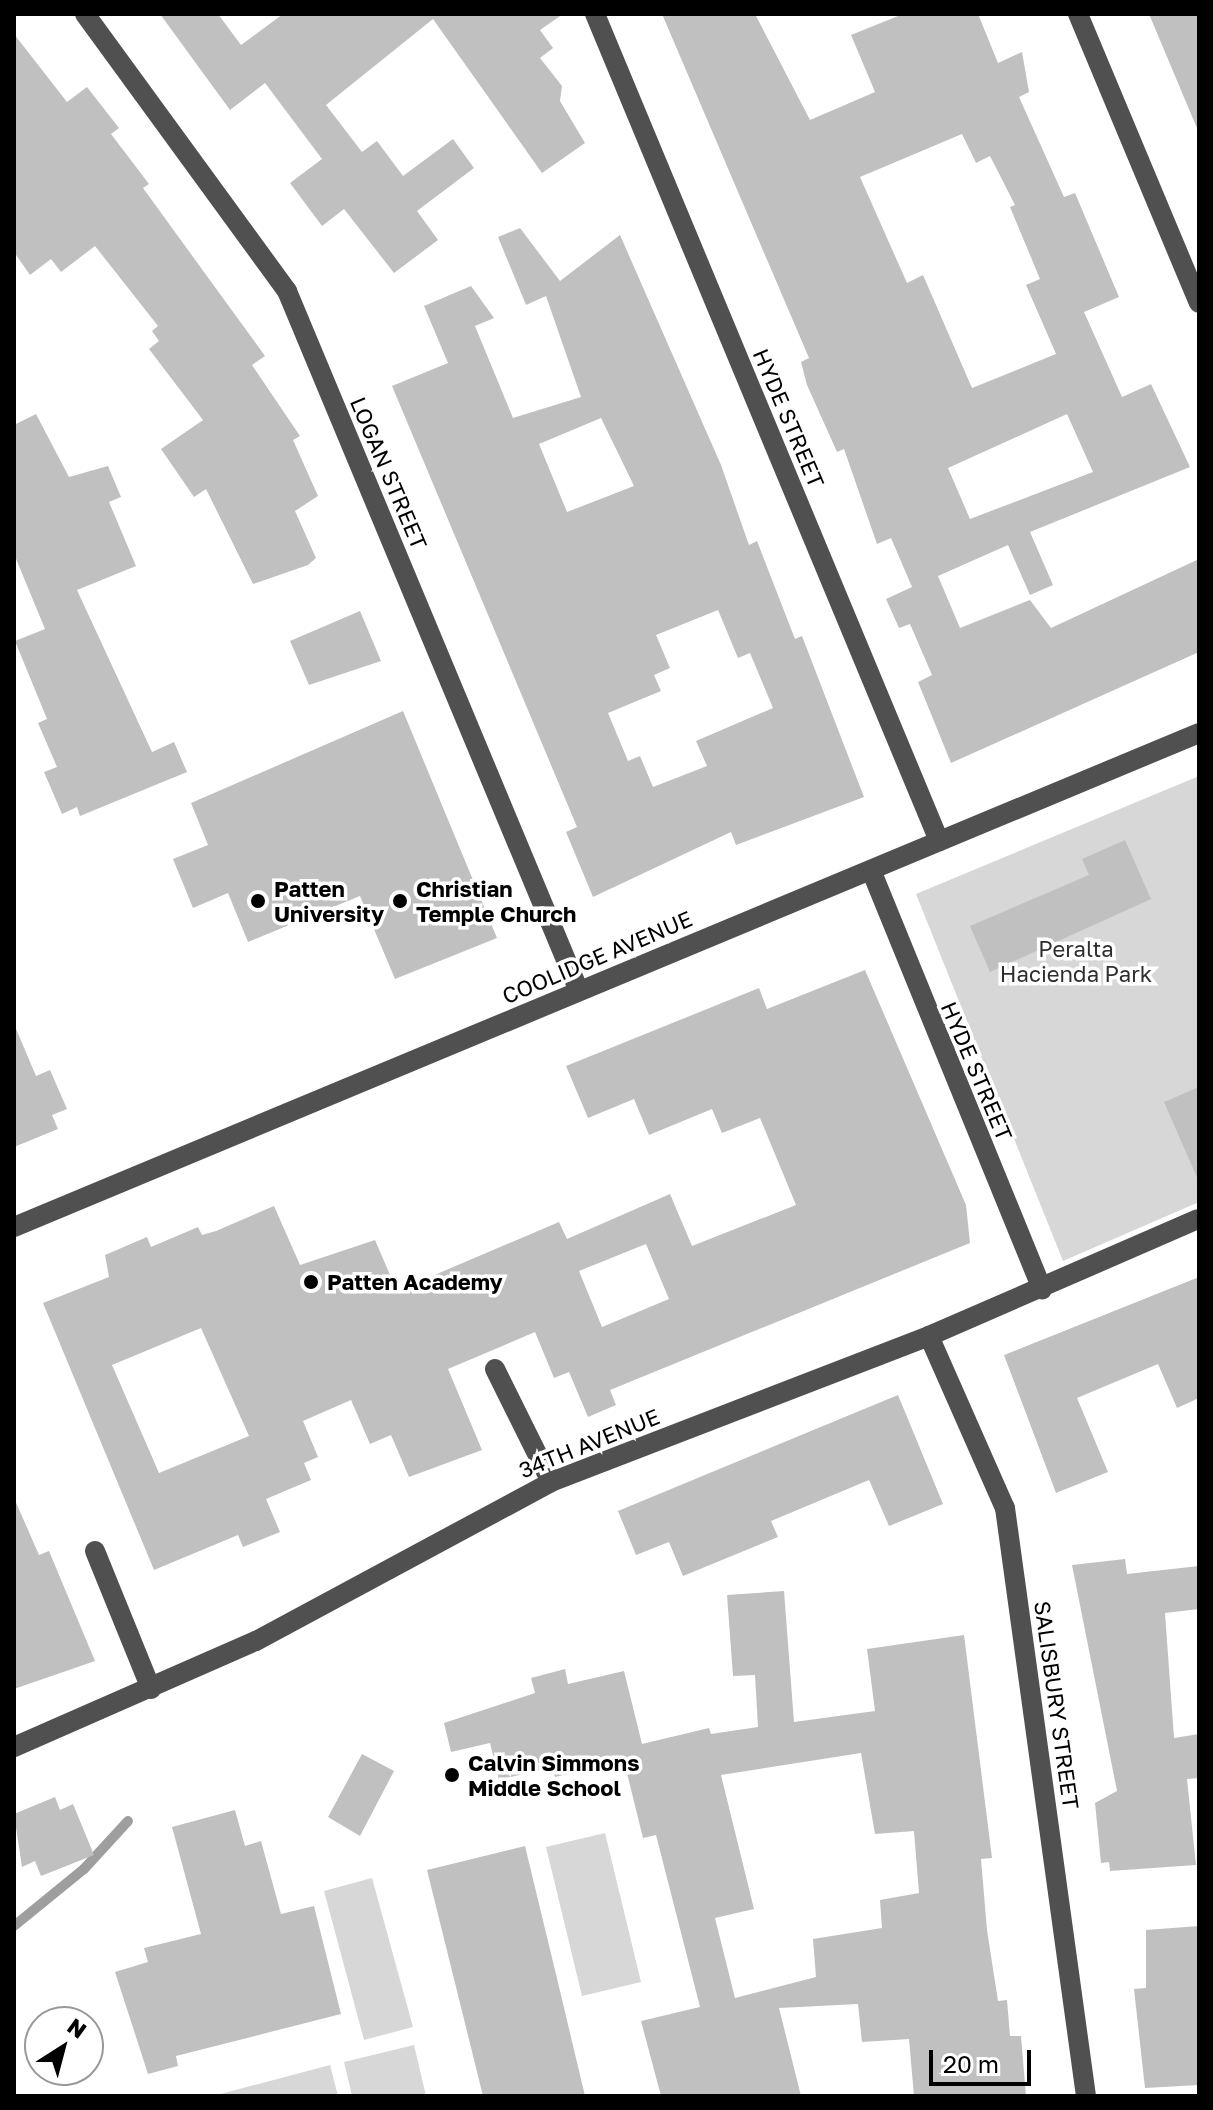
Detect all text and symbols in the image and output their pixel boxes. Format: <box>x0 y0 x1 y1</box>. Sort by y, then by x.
street label: HYDE STREET <box>748 345 830 491</box>
street label: LOGAN STREET <box>345 393 433 553</box>
place label: Patten University <box>274 875 384 926</box>
place label: Christian Temple Church <box>416 875 576 926</box>
marker: Patten University <box>249 892 267 910</box>
marker: Christian Temple Church <box>391 892 409 910</box>
street label: COOLIDGE AVENUE <box>498 905 696 1009</box>
park label: Peralta Hacienda Park <box>1000 935 1152 986</box>
street label: HYDE STREET <box>936 998 1018 1144</box>
place label: Patten Academy <box>327 1269 503 1295</box>
marker: Patten Academy <box>302 1273 320 1291</box>
street label: 34TH AVENUE <box>515 1403 663 1483</box>
street label: SALISBURY STREET <box>1029 1599 1085 1811</box>
place label: Calvin Simmons Middle School <box>468 1749 639 1800</box>
marker: Calvin Simmons Middle School <box>443 1766 461 1784</box>
north arrow <box>24 2006 104 2086</box>
text: N <box>63 2012 92 2044</box>
scale bar <box>933 2034 1035 2084</box>
text: 20 m <box>943 2049 999 2078</box>

